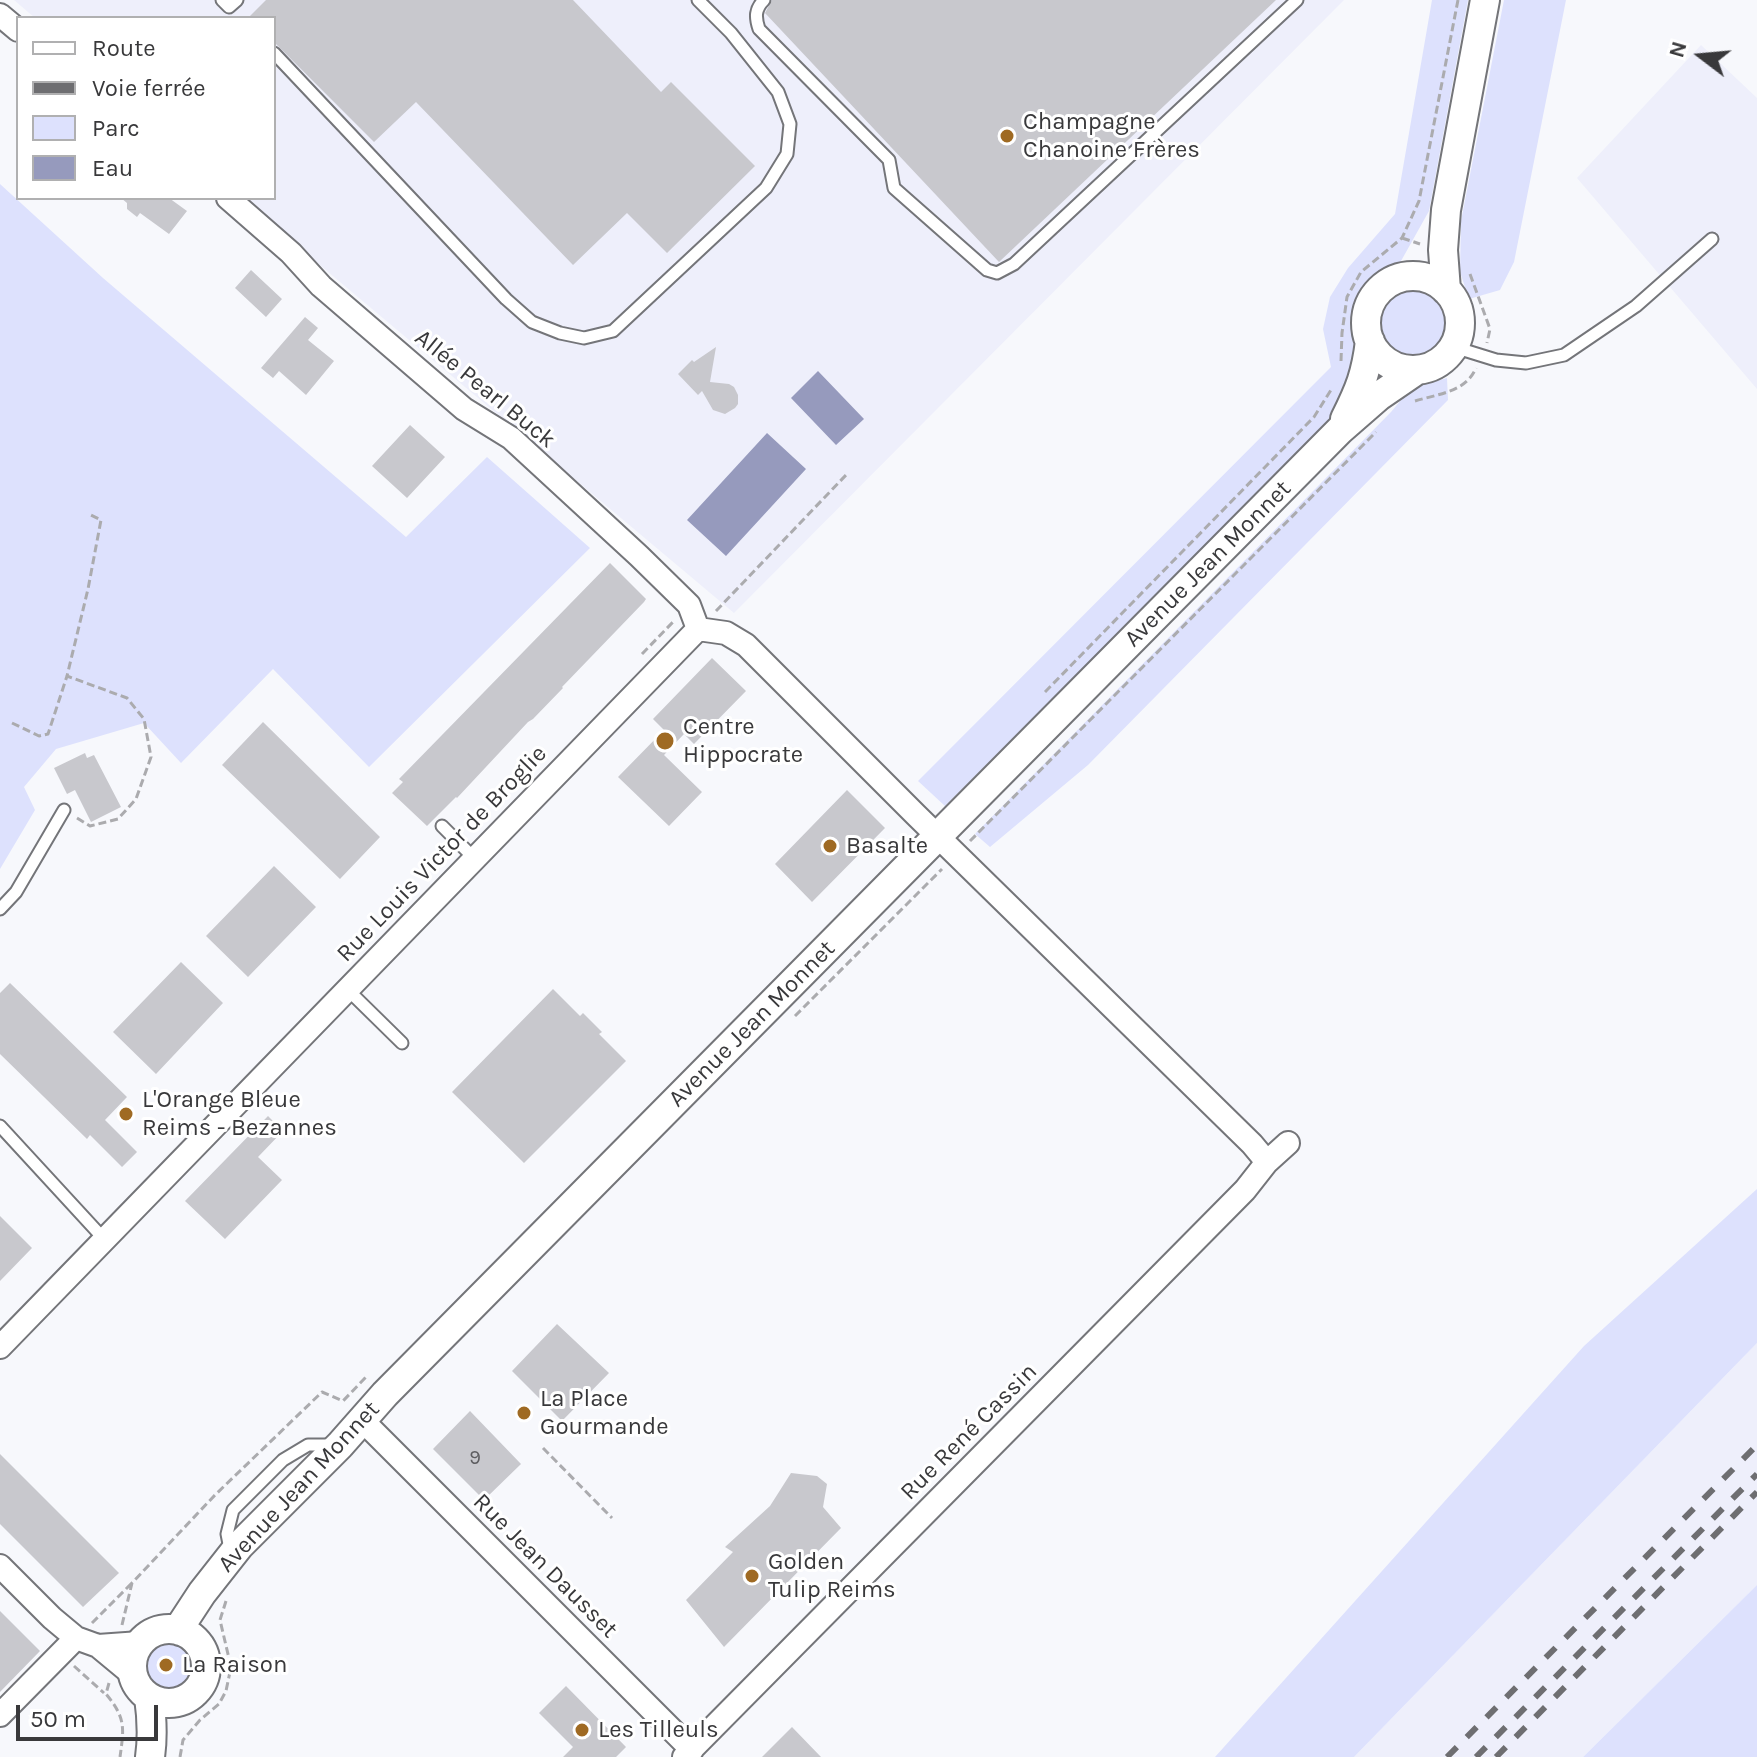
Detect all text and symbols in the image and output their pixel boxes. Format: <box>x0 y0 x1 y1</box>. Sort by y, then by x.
legend <box>16 16 276 200</box>
north arrow <box>1661 16 1741 96</box>
text: Route <box>92 34 156 62</box>
text: N <box>1663 38 1693 61</box>
text: Voie ferrée <box>92 74 206 102</box>
place label: Champagne Chanoine Frères <box>1023 108 1200 164</box>
text: Parc <box>92 114 140 142</box>
marker: Champagne Chanoine Frères <box>998 127 1016 145</box>
text: Eau <box>92 154 133 182</box>
street label: Allée Pearl Buck <box>409 323 561 455</box>
street label: Avenue Jean Monnet <box>1119 475 1297 653</box>
place label: Centre Hippocrate <box>683 713 803 769</box>
marker: Centre Hippocrate <box>654 730 676 752</box>
street label: Rue Louis Victor de Broglie <box>331 740 553 968</box>
place label: Basalte <box>846 832 928 860</box>
marker: Basalte <box>821 837 839 855</box>
street label: Avenue Jean Monnet <box>663 935 841 1113</box>
place label: L'Orange Bleue Reims - Bezannes <box>142 1086 337 1142</box>
marker: L'Orange Bleue Reims - Bezannes <box>117 1105 135 1123</box>
street label: Rue René Cassin <box>895 1358 1043 1506</box>
place label: La Place Gourmande <box>540 1385 668 1441</box>
street label: Avenue Jean Monnet <box>212 1395 386 1579</box>
marker: La Place Gourmande <box>515 1404 533 1422</box>
house number: 9 <box>469 1446 481 1470</box>
street label: Rue Jean Dausset <box>467 1488 623 1644</box>
place label: Golden Tulip Reims <box>768 1548 896 1604</box>
marker: Golden Tulip Reims <box>743 1567 761 1585</box>
place label: La Raison <box>182 1651 287 1679</box>
marker: La Raison <box>157 1656 175 1674</box>
scale bar <box>20 1689 162 1739</box>
text: 50 m <box>30 1705 86 1733</box>
place label: Les Tilleuls <box>598 1716 719 1744</box>
marker: Les Tilleuls <box>573 1721 591 1739</box>

